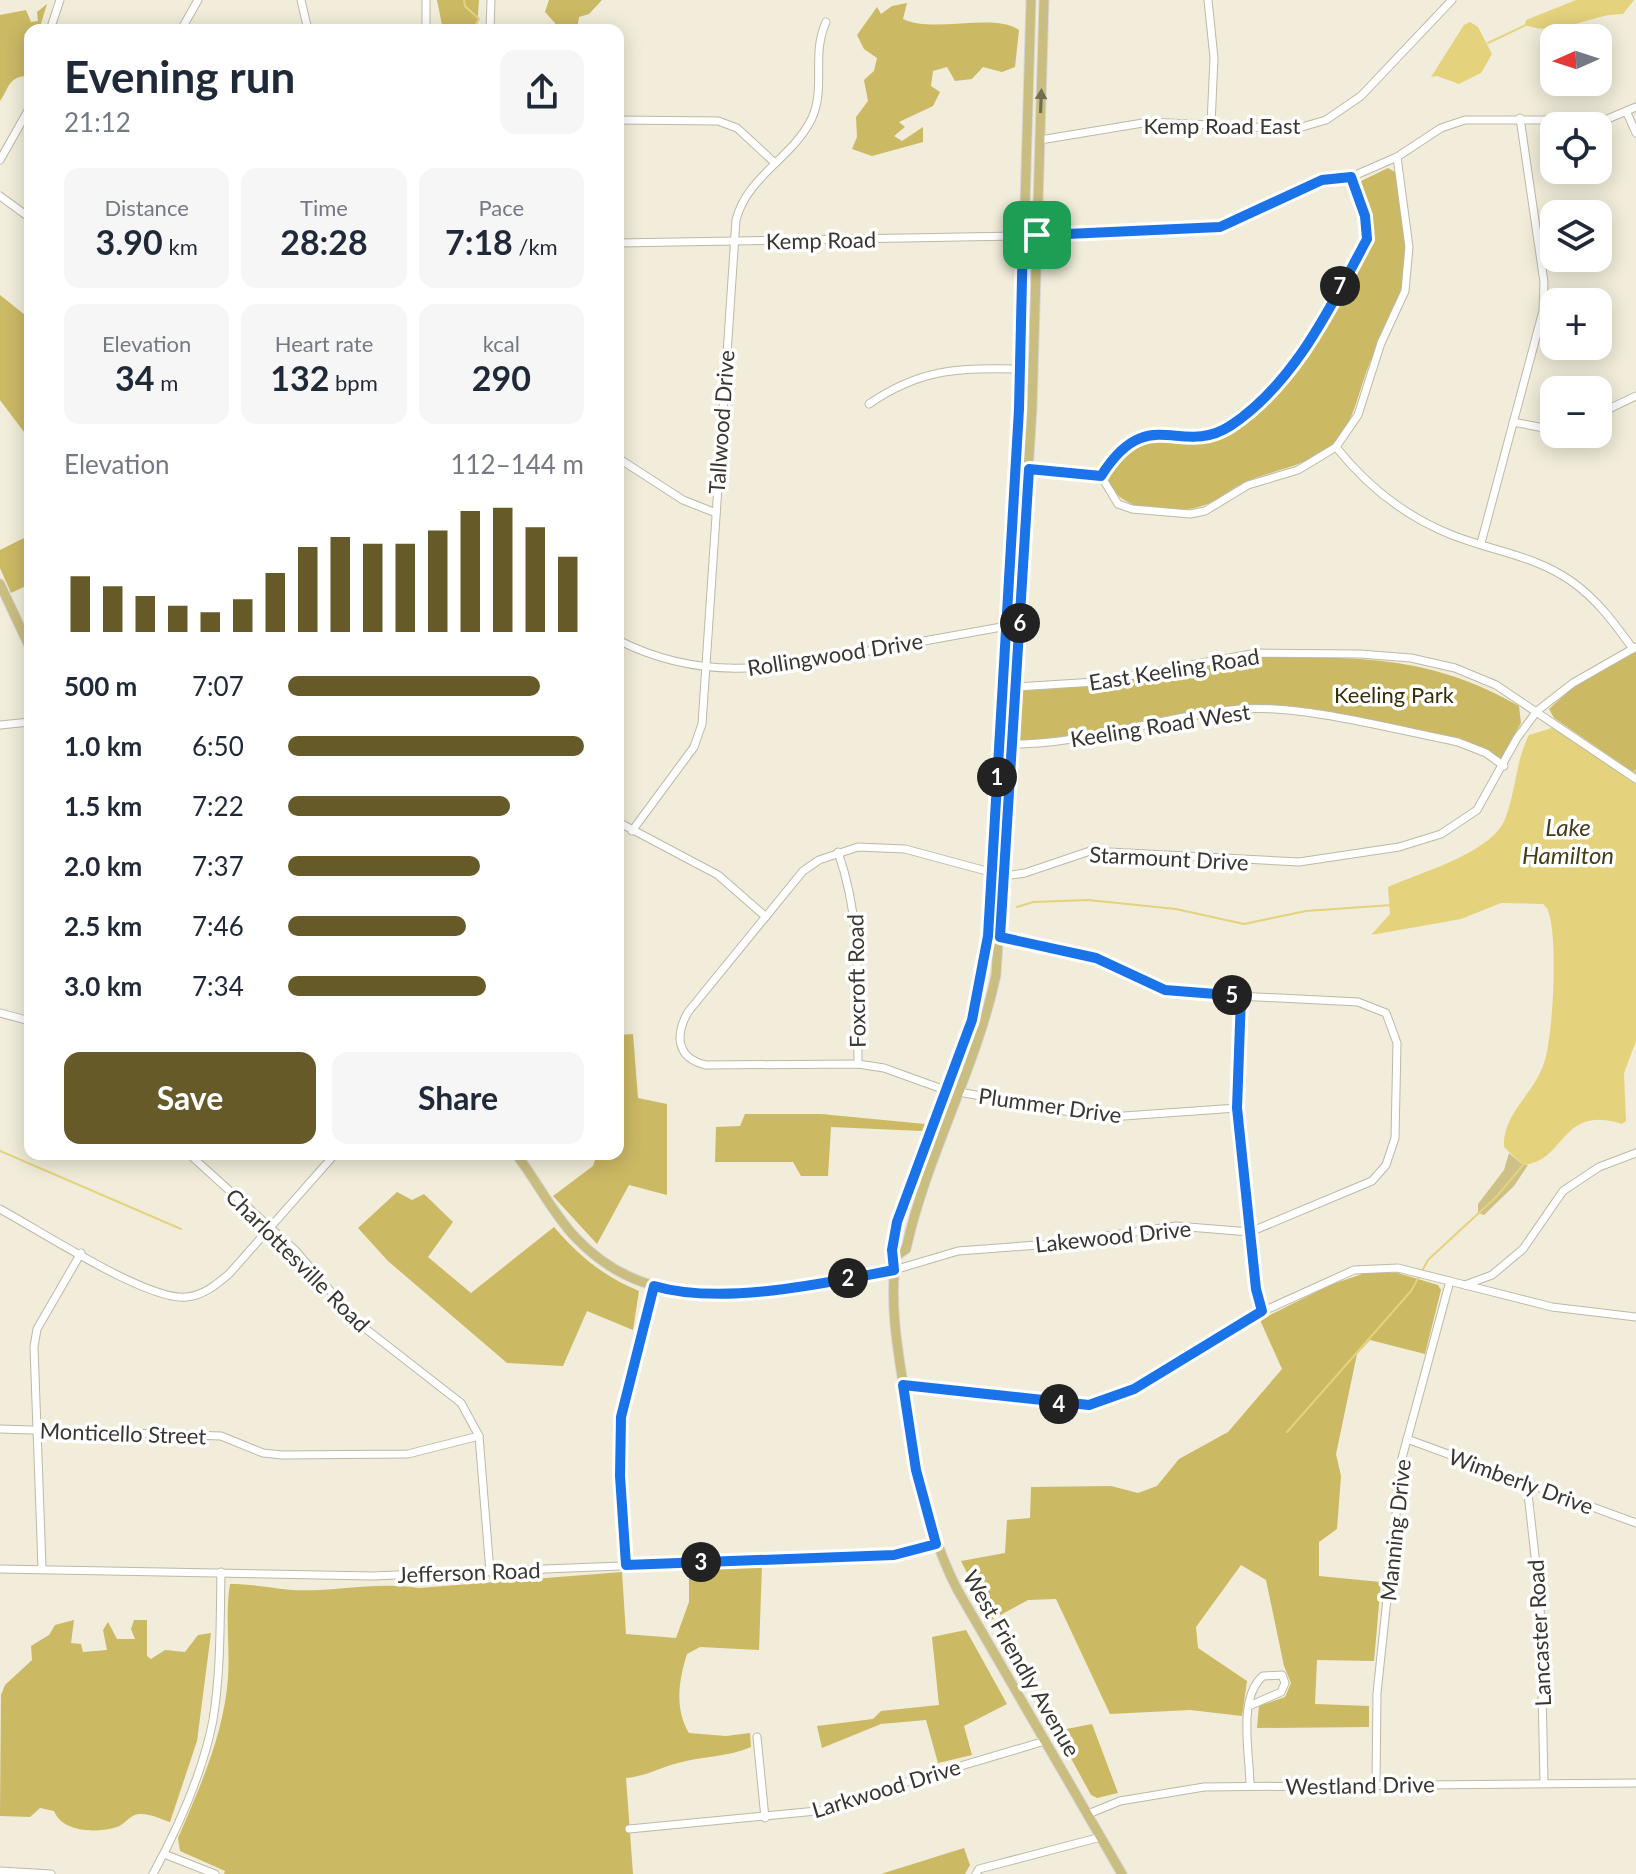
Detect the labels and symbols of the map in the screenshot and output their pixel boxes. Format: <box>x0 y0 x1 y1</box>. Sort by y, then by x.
north arrow <box>1540 24 1612 96</box>
one-way arrow <box>1034 88 1047 113</box>
street label: Kemp Road East <box>1144 112 1300 139</box>
pin <box>1003 201 1071 269</box>
street label: Kemp Road <box>766 226 876 254</box>
pin: 7 <box>1320 266 1360 306</box>
street label: Tallwood Drive <box>703 349 739 495</box>
pin: 6 <box>1000 603 1040 643</box>
street label: Rollingwood Drive <box>745 627 925 681</box>
street label: East Keeling Road <box>1087 642 1261 696</box>
park label: Keeling Park <box>1334 681 1455 708</box>
street label: Keeling Road West <box>1068 697 1252 753</box>
pin: 1 <box>977 757 1017 797</box>
water label: Lake Hamilton <box>1522 812 1614 869</box>
street label: Starmount Drive <box>1089 840 1249 876</box>
street label: Foxcroft Road <box>841 914 871 1048</box>
pin: 5 <box>1212 975 1252 1015</box>
street label: Plummer Drive <box>977 1082 1123 1128</box>
street label: Charlottesville Road <box>220 1182 376 1338</box>
street label: Lakewood Drive <box>1034 1214 1192 1258</box>
pin: 2 <box>828 1258 868 1298</box>
pin: 4 <box>1039 1384 1079 1424</box>
street label: Monticello Street <box>39 1417 207 1449</box>
street label: Wimberly Drive <box>1445 1442 1597 1520</box>
street label: Manning Drive <box>1374 1458 1416 1602</box>
pin: 3 <box>681 1542 721 1582</box>
street label: Jefferson Road <box>397 1556 541 1588</box>
street label: Lancaster Road <box>1522 1559 1556 1707</box>
street label: West Friendly Avenue <box>958 1565 1086 1761</box>
street label: Larkwood Drive <box>808 1753 964 1823</box>
street label: Westland Drive <box>1285 1770 1435 1800</box>

